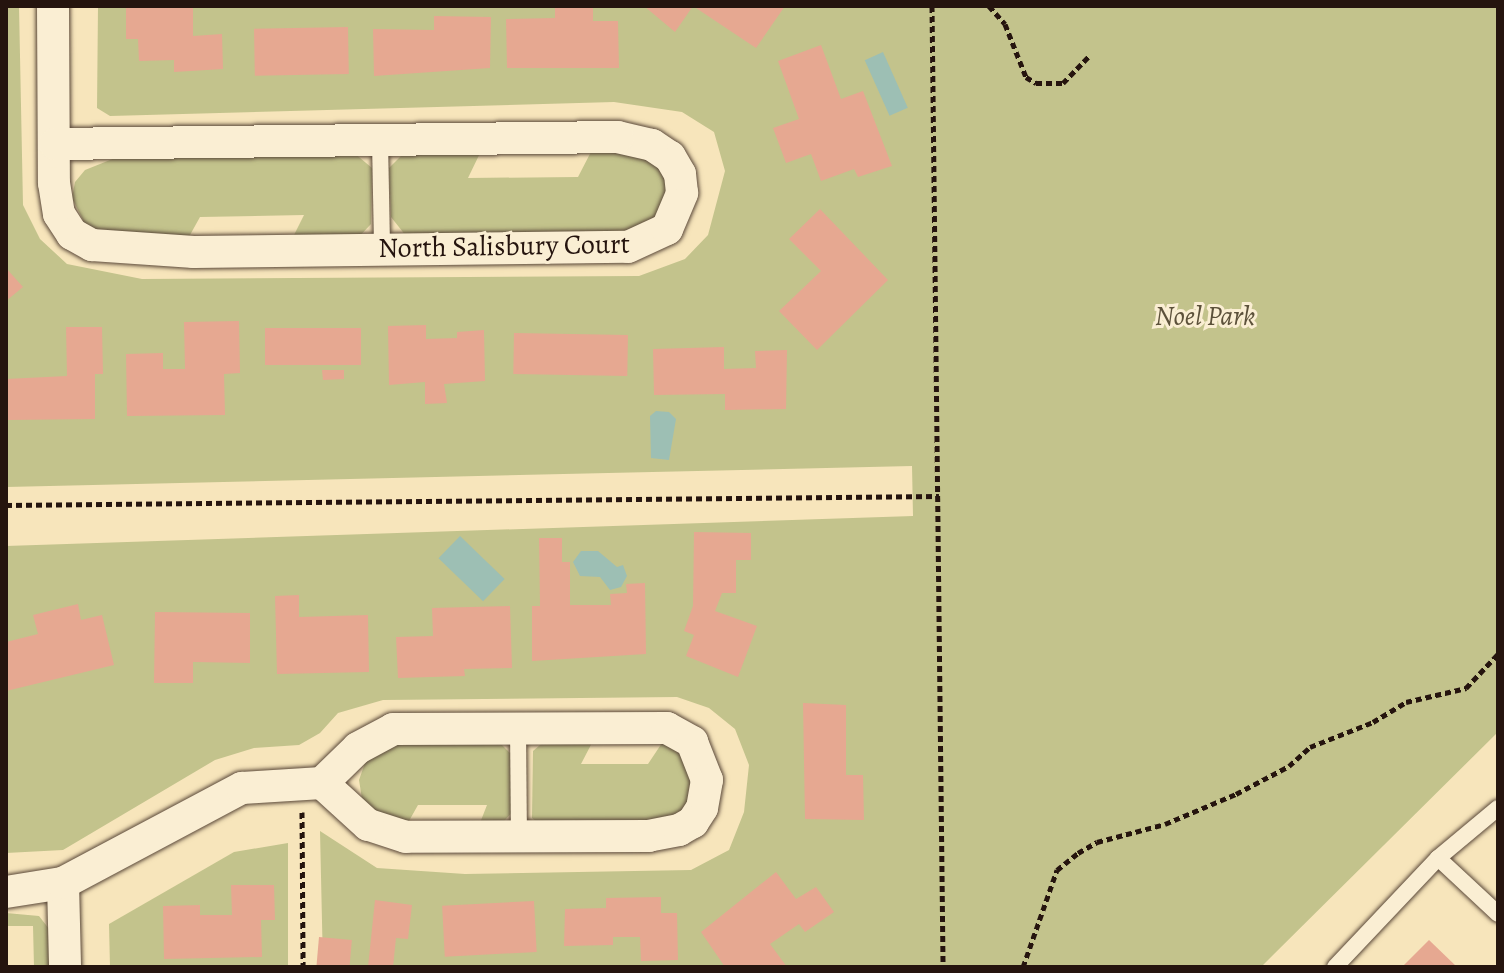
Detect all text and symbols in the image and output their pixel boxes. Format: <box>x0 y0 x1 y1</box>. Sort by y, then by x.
street label: North Salisbury Court <box>378 227 630 265</box>
park label: Noel Park <box>1155 299 1255 333</box>

